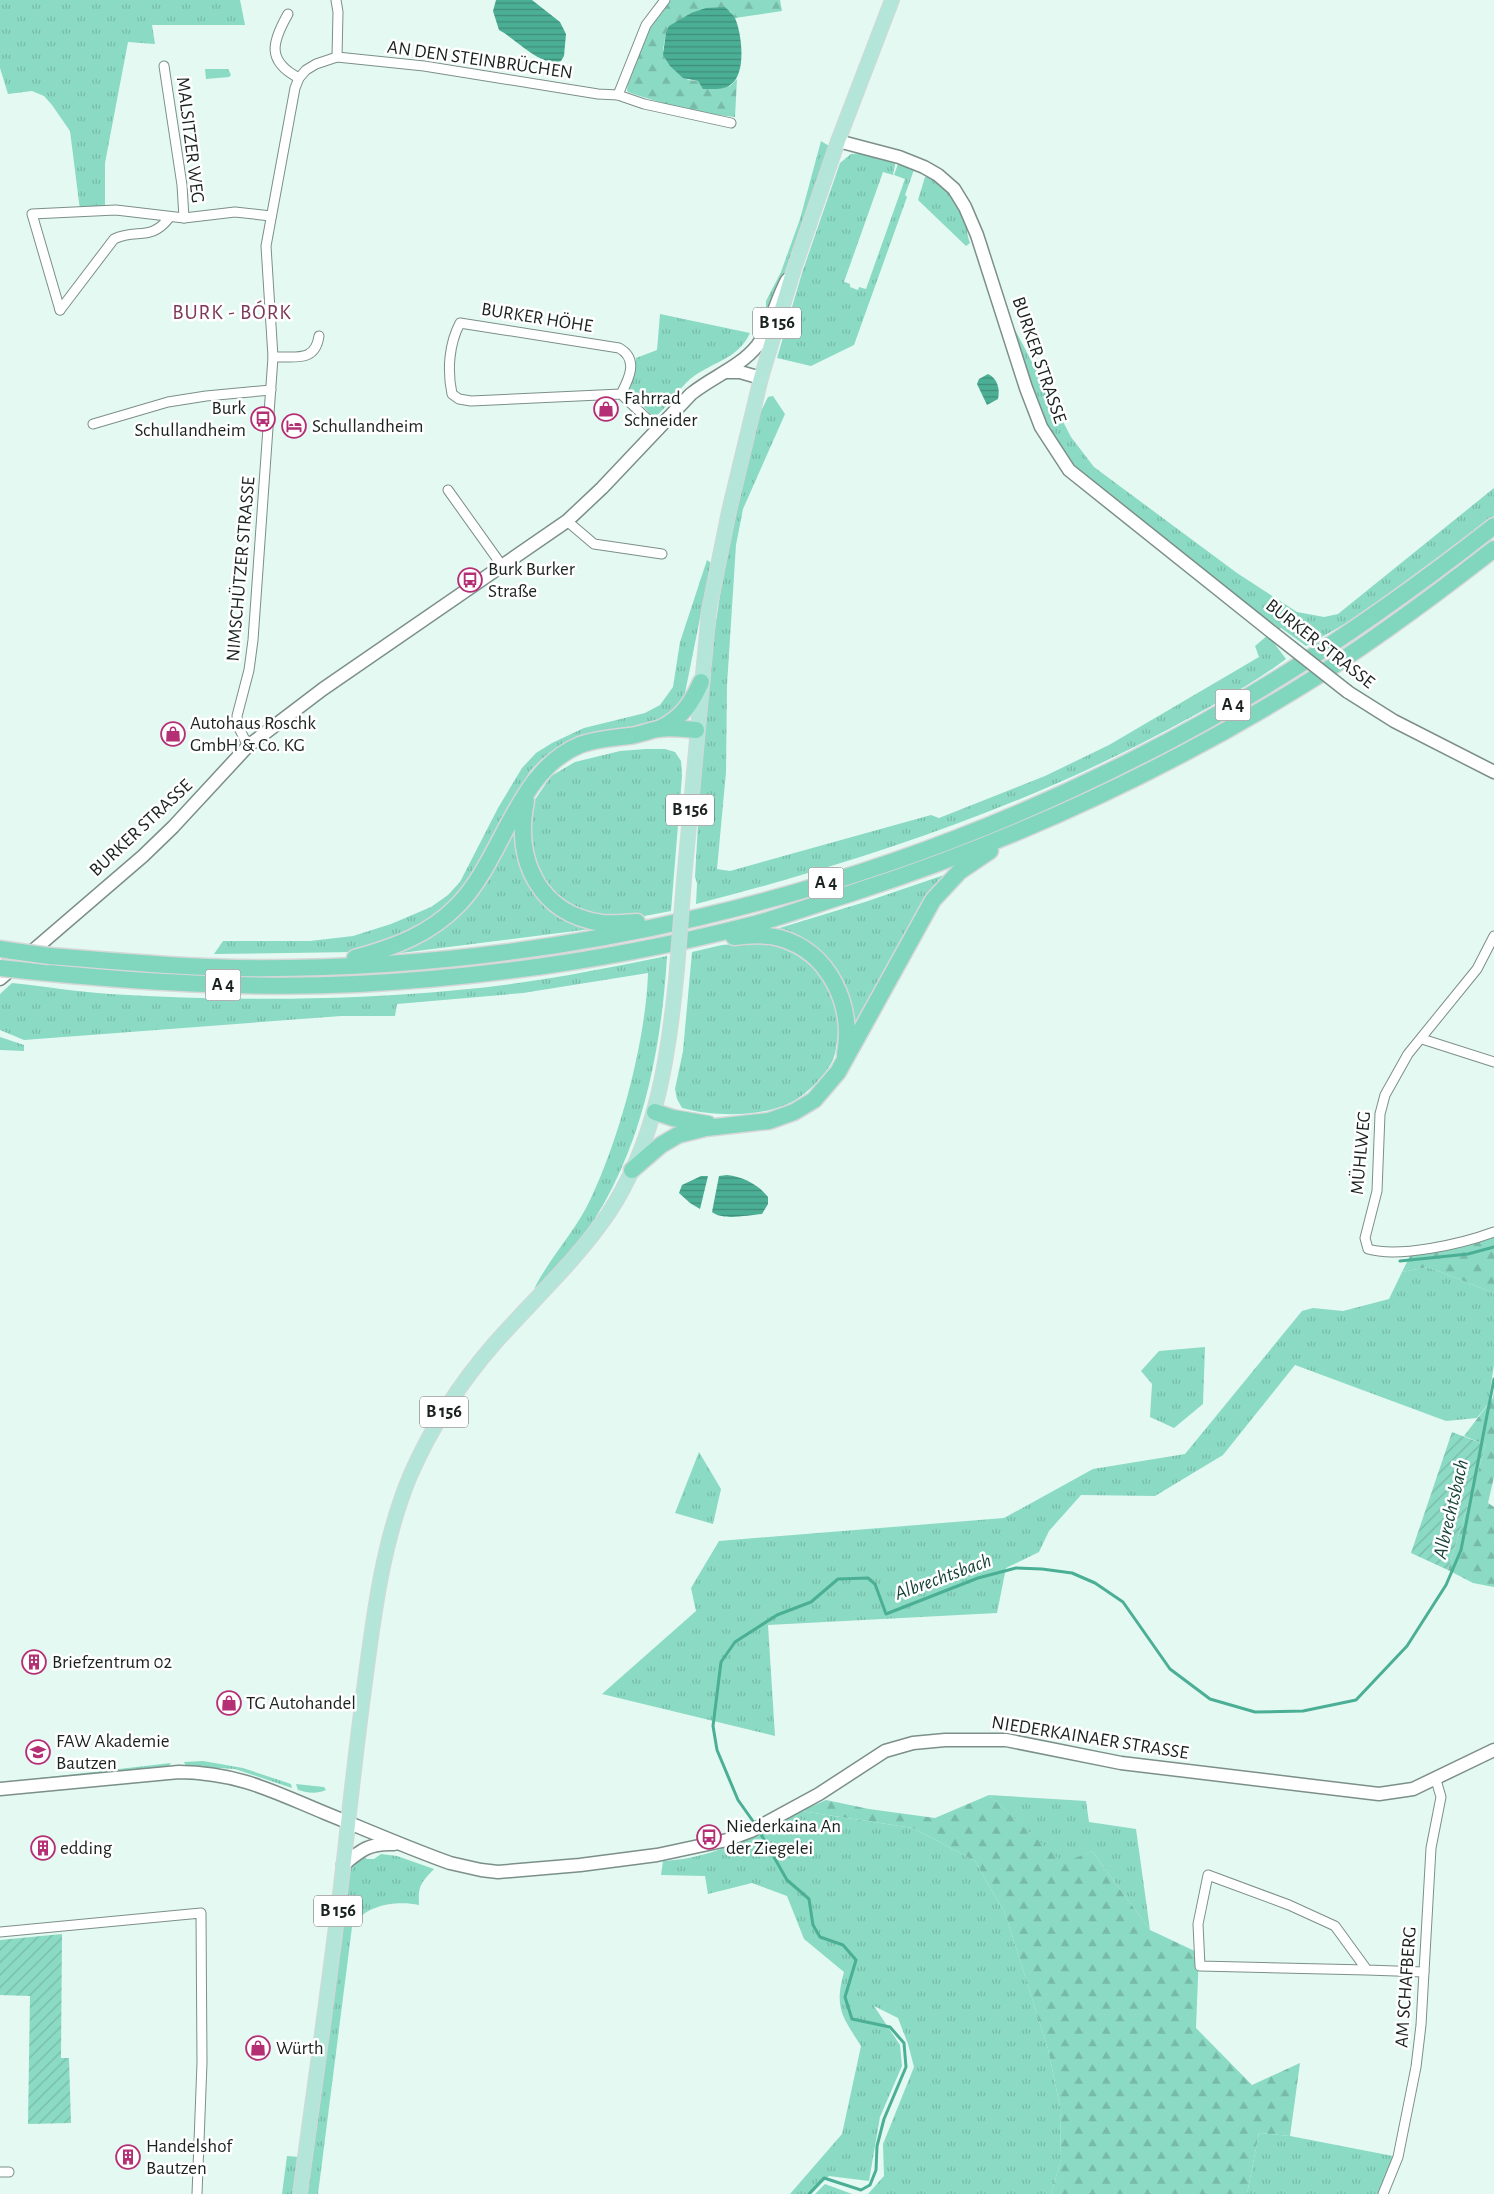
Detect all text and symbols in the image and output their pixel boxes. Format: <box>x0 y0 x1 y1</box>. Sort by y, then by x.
street label: AN DEN STEINBRÜCHEN <box>386 37 574 82</box>
street label: MALSITZER WEG <box>173 76 207 204</box>
street label: BURKER STRASSE <box>1008 294 1070 426</box>
street label: BURKER HÖHE <box>480 299 594 336</box>
district label: BURK - BÓRK <box>172 300 292 323</box>
road number: B 156 <box>753 307 801 338</box>
place label: Fahrrad Schneider <box>624 389 698 430</box>
shop icon: Fahrrad Schneider <box>593 396 619 422</box>
place label: Burk Schullandheim <box>134 399 246 440</box>
bus stop icon: Burk Schullandheim <box>250 406 276 432</box>
hotel icon: Schullandheim <box>281 413 307 439</box>
place label: Schullandheim <box>312 417 424 436</box>
street label: NIMSCHÜTZER STRASSE <box>222 476 259 662</box>
place label: Burk Burker Straße <box>488 560 575 601</box>
bus stop icon: Burk Burker Straße <box>457 567 483 593</box>
street label: BURKER STRASSE <box>1262 596 1378 692</box>
road number: A 4 <box>1216 690 1250 720</box>
place label: Autohaus Roschk GmbH & Co. KG <box>190 714 316 755</box>
shop icon: Autohaus Roschk GmbH & Co. KG <box>160 721 186 747</box>
street label: BURKER STRASSE <box>86 776 196 880</box>
road number: B 156 <box>666 794 714 826</box>
road number: A 4 <box>808 868 844 898</box>
road number: A 4 <box>206 970 240 1000</box>
street label: MÜHLWEG <box>1347 1110 1374 1196</box>
road number: B 156 <box>420 1396 468 1428</box>
water label: Albrechtsbach <box>1430 1457 1472 1562</box>
water label: Albrechtsbach <box>891 1550 994 1604</box>
building icon: Briefzentrum 02 <box>21 1649 47 1675</box>
place label: Briefzentrum 02 <box>52 1653 172 1672</box>
shop icon: TG Autohandel <box>216 1690 242 1716</box>
place label: TG Autohandel <box>246 1694 356 1713</box>
street label: NIEDERKAINAER STRASSE <box>990 1713 1190 1763</box>
place label: FAW Akademie Bautzen <box>56 1732 170 1773</box>
school or university icon: FAW Akademie Bautzen <box>25 1739 51 1765</box>
place label: Niederkaina An der Ziegelei <box>726 1817 841 1858</box>
bus stop icon: Niederkaina An der Ziegelei <box>696 1824 722 1850</box>
building icon: edding <box>30 1835 56 1861</box>
place label: edding <box>60 1839 113 1858</box>
road number: B 156 <box>314 1895 362 1926</box>
street label: AM SCHAFBERG <box>1392 1926 1420 2048</box>
shop icon: Würth <box>245 2035 271 2061</box>
place label: Würth <box>276 2039 324 2058</box>
place label: Handelshof Bautzen <box>146 2137 233 2178</box>
building icon: Handelshof Bautzen <box>115 2144 141 2170</box>

